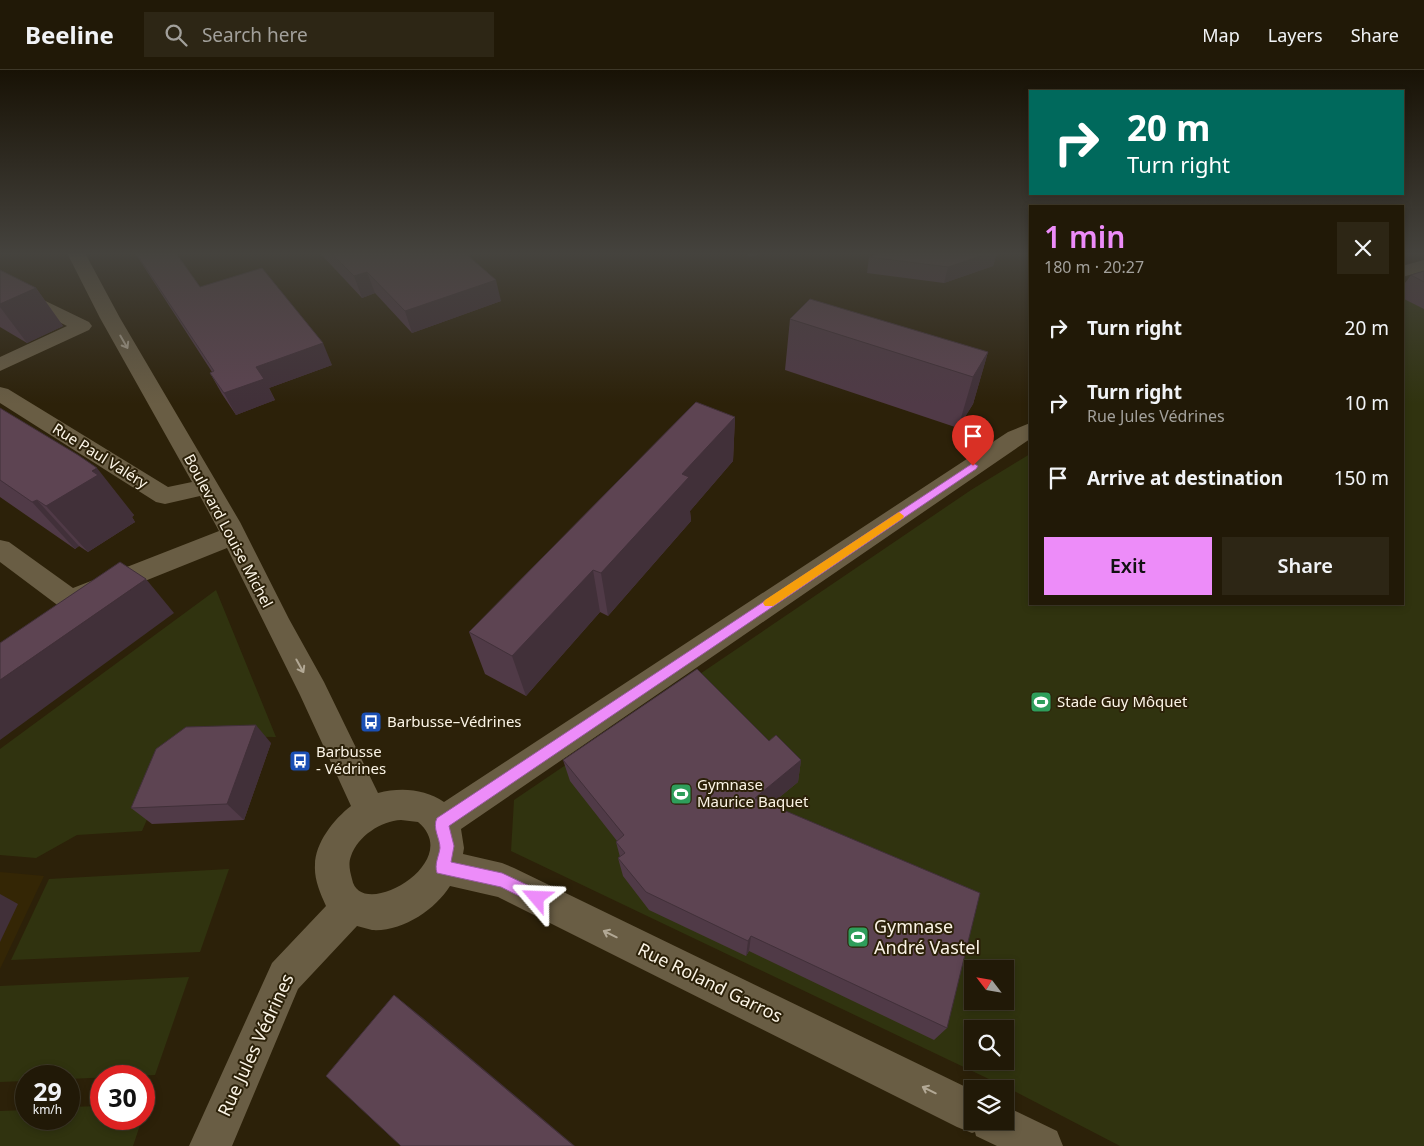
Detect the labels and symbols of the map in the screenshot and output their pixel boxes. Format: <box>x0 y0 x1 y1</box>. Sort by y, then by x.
one-way arrow <box>120 334 130 348</box>
pin <box>952 415 994 466</box>
street label: Rue Paul Valéry <box>49 418 152 493</box>
street label: Boulevard Louise Michel <box>180 450 278 611</box>
one-way arrow <box>295 658 305 673</box>
sports icon: Stade Guy Môquet <box>1029 690 1053 714</box>
place label: Stade Guy Môquet <box>1057 691 1188 711</box>
bus stop icon: Barbusse–Védrines <box>359 710 383 734</box>
place label: Barbusse–Védrines <box>387 711 522 731</box>
place label: Barbusse - Védrines <box>316 741 386 778</box>
bus stop icon: Barbusse - Védrines <box>288 749 312 773</box>
place label: Gymnase Maurice Baquet <box>697 774 809 811</box>
sports icon: Gymnase Maurice Baquet <box>669 782 693 806</box>
position arrow <box>510 871 562 923</box>
place label: Gymnase André Vastel <box>874 914 980 959</box>
sports icon: Gymnase André Vastel <box>846 925 870 949</box>
one-way arrow <box>603 928 618 938</box>
street label: Rue Roland Garros <box>634 937 787 1028</box>
north arrow <box>964 960 1014 1010</box>
street label: Rue Jules Védrines <box>211 969 299 1120</box>
speed limit sign: 30 <box>90 1065 155 1130</box>
one-way arrow <box>922 1085 937 1095</box>

